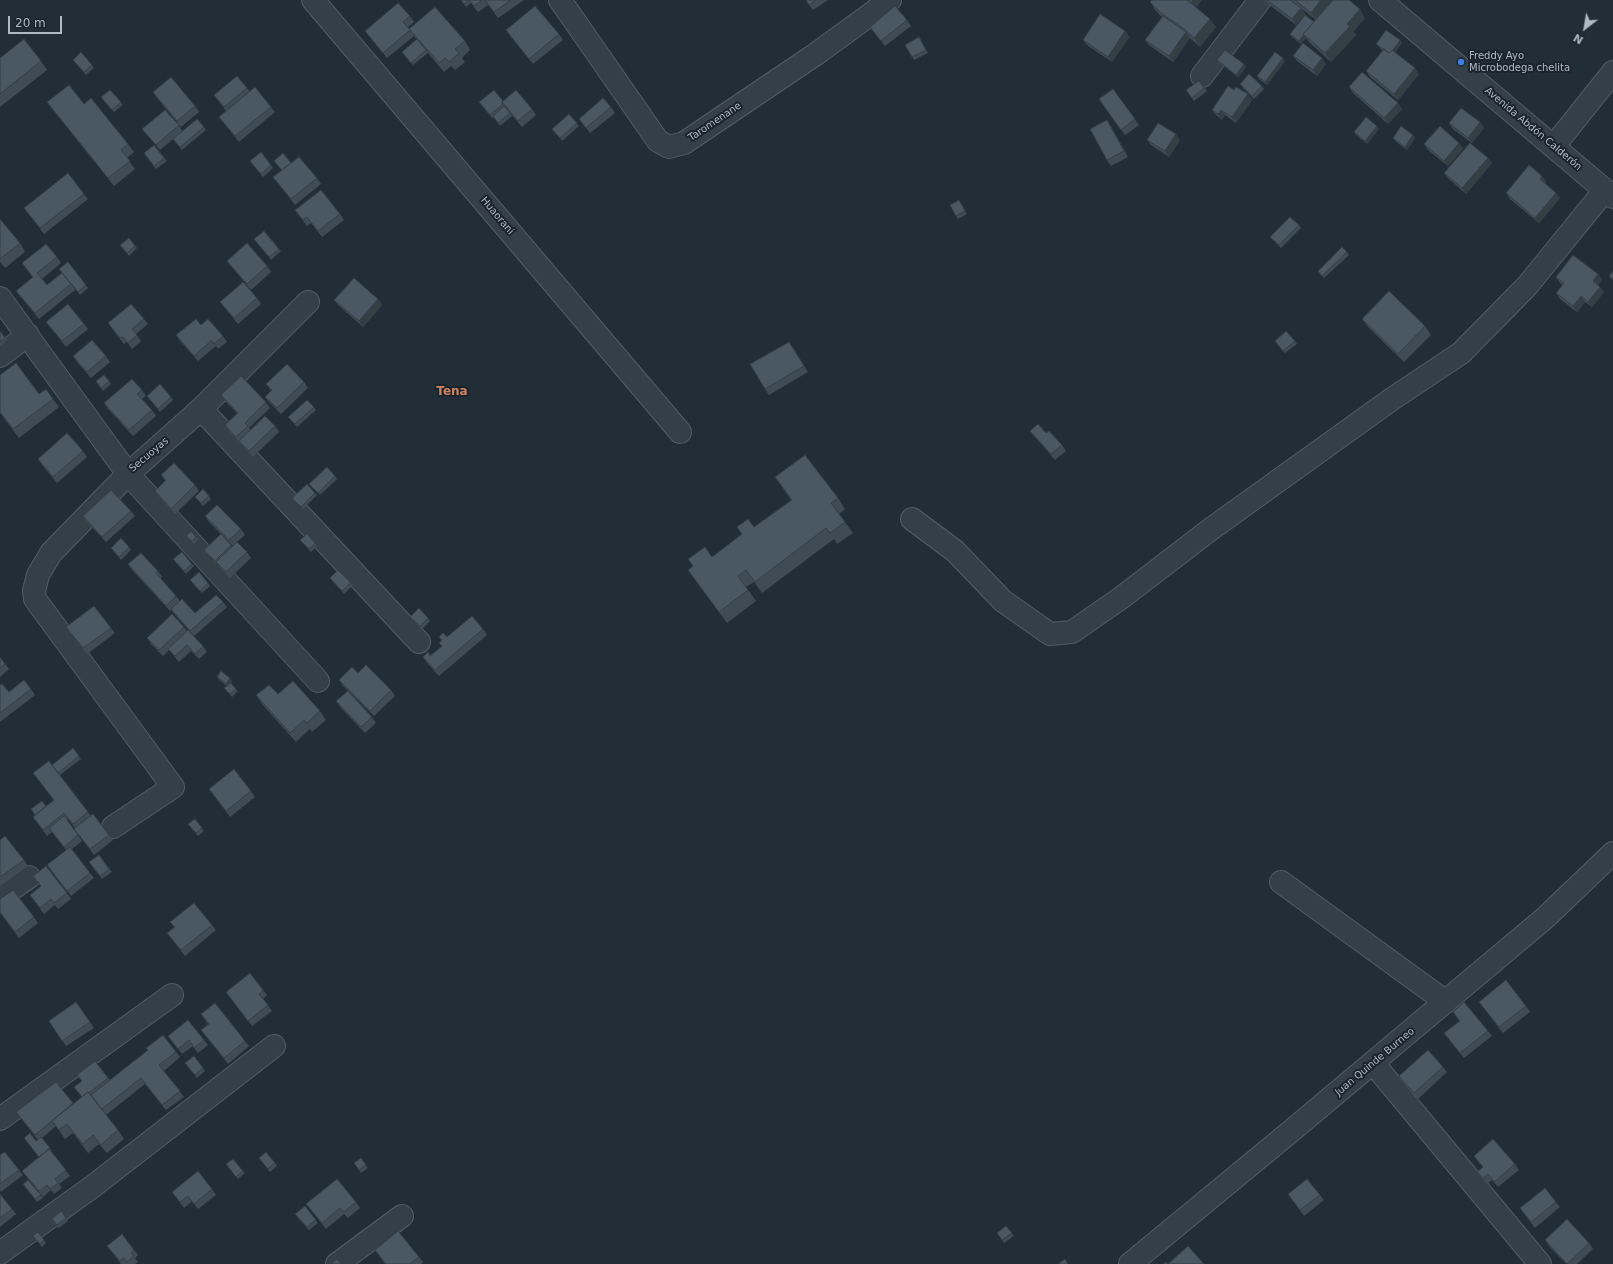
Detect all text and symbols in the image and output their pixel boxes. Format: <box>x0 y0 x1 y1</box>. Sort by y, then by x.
scale bar <box>10 8 64 34</box>
north arrow <box>1565 8 1605 48</box>
text: 20 m <box>15 16 46 30</box>
text: N <box>1571 31 1586 47</box>
place label: Freddy Ayo Microbodega chelita <box>1469 50 1570 74</box>
marker: Freddy Ayo Microbodega chelita <box>1456 57 1466 67</box>
street label: Avenida Abdón Calderón <box>1482 85 1584 173</box>
street label: Taromenane <box>686 100 744 144</box>
street label: Huaorani <box>478 195 516 237</box>
district label: Tena <box>436 385 468 399</box>
street label: Secuoyas <box>127 435 171 475</box>
street label: Juan Quinde Burneo <box>1333 1025 1417 1099</box>

